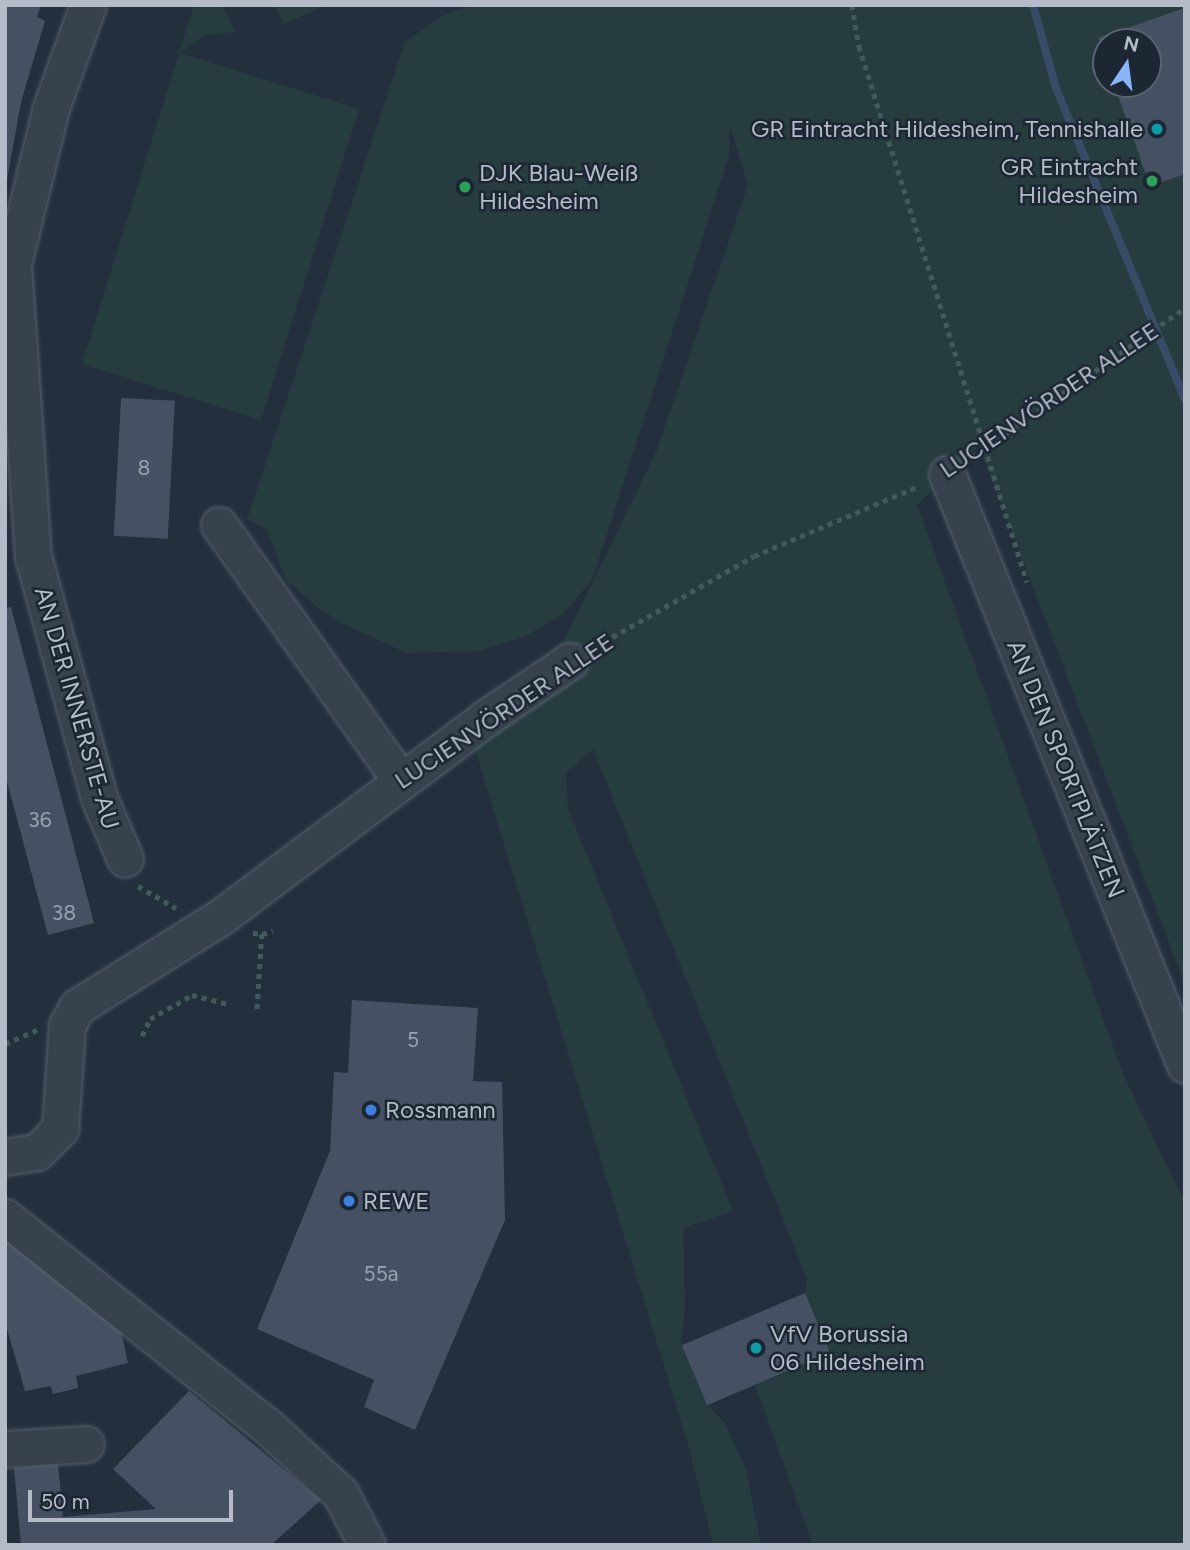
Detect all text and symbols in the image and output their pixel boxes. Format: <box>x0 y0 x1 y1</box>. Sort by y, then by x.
north arrow <box>1092 28 1162 98</box>
text: N <box>1122 31 1141 57</box>
place label: GR Eintracht Hildesheim, Tennishalle <box>751 115 1143 143</box>
marker: GR Eintracht Hildesheim, Tennishalle <box>1149 121 1165 137</box>
place label: GR Eintracht Hildesheim <box>1001 153 1138 209</box>
place label: DJK Blau-Weiß Hildesheim <box>479 159 638 215</box>
marker: GR Eintracht Hildesheim <box>1144 173 1160 189</box>
marker: DJK Blau-Weiß Hildesheim <box>457 179 473 195</box>
street label: LUCIENVÖRDER ALLEE <box>934 316 1164 484</box>
house number: 8 <box>138 455 150 481</box>
street label: AN DER INNERSTE-AU <box>29 584 125 832</box>
street label: LUCIENVÖRDER ALLEE <box>389 627 619 795</box>
street label: AN DEN SPORTPLÄTZEN <box>1001 636 1131 902</box>
house number: 36 <box>28 807 52 833</box>
house number: 38 <box>52 900 76 926</box>
house number: 5 <box>407 1027 419 1053</box>
place label: Rossmann <box>385 1096 496 1124</box>
marker: Rossmann <box>363 1102 379 1118</box>
place label: REWE <box>363 1187 429 1215</box>
marker: REWE <box>341 1193 357 1209</box>
house number: 55a <box>364 1261 398 1287</box>
place label: VfV Borussia 06 Hildesheim <box>770 1320 925 1376</box>
marker: VfV Borussia 06 Hildesheim <box>748 1340 764 1356</box>
scale bar <box>32 1476 236 1520</box>
text: 50 m <box>41 1489 90 1514</box>

